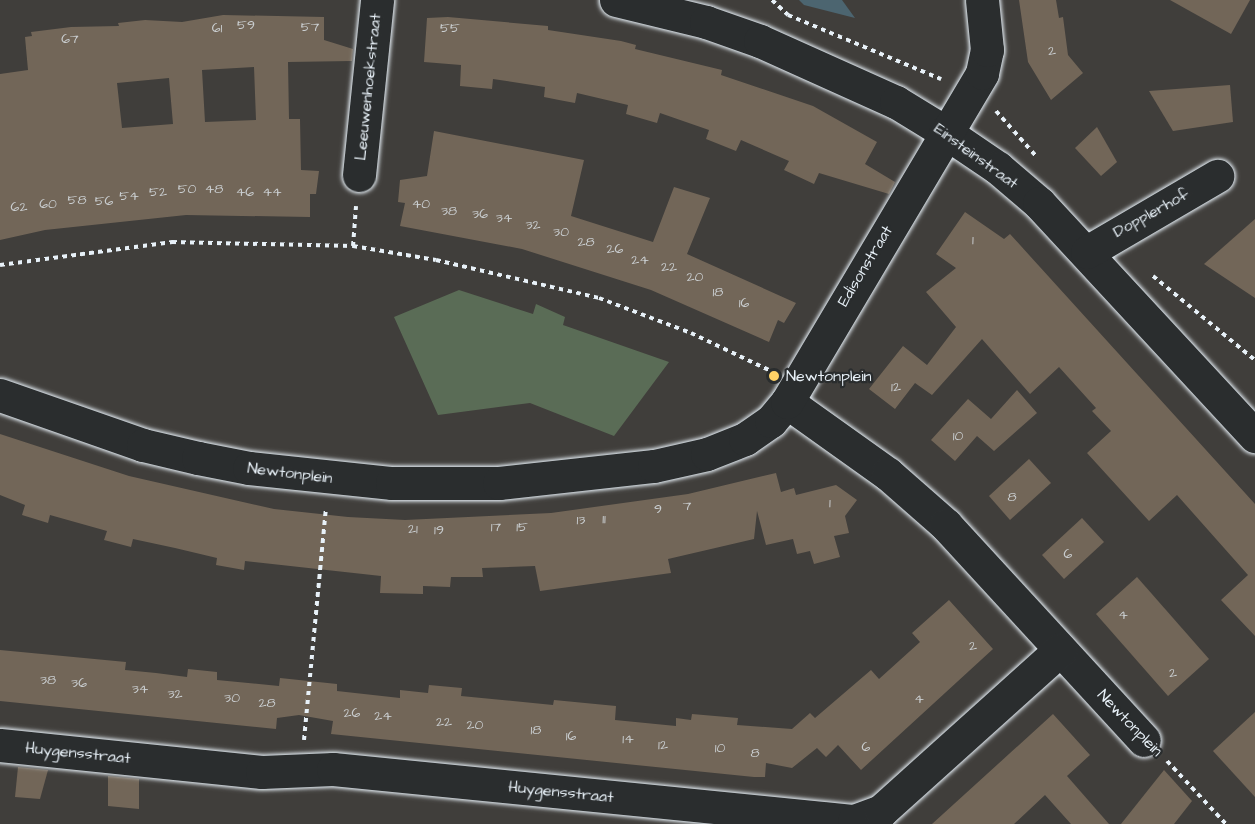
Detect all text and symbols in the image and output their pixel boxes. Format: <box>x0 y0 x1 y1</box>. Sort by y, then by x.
street label: Leeuwenhoekstraat <box>351 13 385 161</box>
house number: 59 <box>237 17 255 33</box>
house number: 57 <box>301 19 319 35</box>
house number: 61 <box>212 20 222 36</box>
house number: 55 <box>440 20 460 36</box>
house number: 67 <box>61 31 79 47</box>
house number: 2 <box>1048 43 1056 59</box>
street label: Einsteinstraat <box>930 119 1022 193</box>
house number: 50 <box>178 181 196 197</box>
house number: 48 <box>205 181 223 197</box>
house number: 52 <box>149 184 167 200</box>
house number: 46 <box>236 184 254 200</box>
house number: 44 <box>262 184 282 200</box>
street label: Dopplerhof <box>1110 184 1192 242</box>
house number: 54 <box>119 188 139 204</box>
house number: 58 <box>68 192 86 208</box>
house number: 56 <box>95 193 113 209</box>
house number: 60 <box>39 196 57 212</box>
house number: 40 <box>412 196 430 212</box>
house number: 62 <box>11 199 27 215</box>
house number: 38 <box>441 203 457 219</box>
house number: 36 <box>472 206 488 222</box>
house number: 34 <box>496 210 512 226</box>
house number: 32 <box>525 217 541 233</box>
street label: Edisonstraat <box>833 222 897 310</box>
house number: 30 <box>553 224 569 240</box>
house number: 1 <box>972 232 974 248</box>
house number: 28 <box>577 234 595 250</box>
house number: 26 <box>607 241 623 257</box>
house number: 24 <box>631 252 649 268</box>
house number: 22 <box>661 259 677 275</box>
house number: 20 <box>687 269 703 285</box>
house number: 18 <box>713 284 723 300</box>
house number: 16 <box>739 295 749 311</box>
place label: Newtonplein <box>786 366 872 386</box>
marker: Newtonplein <box>767 369 781 383</box>
house number: 12 <box>891 379 901 395</box>
house number: 10 <box>953 428 963 444</box>
street label: Newtonplein <box>246 458 334 488</box>
house number: 8 <box>1007 489 1017 505</box>
house number: 1 <box>829 495 831 511</box>
house number: 7 <box>683 498 691 514</box>
house number: 9 <box>654 501 662 517</box>
house number: 11 <box>602 511 606 527</box>
house number: 13 <box>577 512 585 528</box>
house number: 17 <box>491 519 501 535</box>
house number: 15 <box>516 519 528 535</box>
house number: 21 <box>408 521 418 537</box>
house number: 19 <box>434 522 444 538</box>
house number: 6 <box>1064 546 1072 562</box>
house number: 4 <box>1118 607 1128 623</box>
house number: 2 <box>969 638 977 654</box>
house number: 2 <box>1169 665 1177 681</box>
house number: 38 <box>40 672 56 688</box>
house number: 36 <box>71 675 87 691</box>
house number: 34 <box>132 681 148 697</box>
house number: 32 <box>167 686 183 702</box>
street label: Newtonplein <box>1093 686 1167 760</box>
house number: 30 <box>224 690 240 706</box>
house number: 4 <box>914 691 924 707</box>
house number: 28 <box>258 695 276 711</box>
house number: 26 <box>344 705 360 721</box>
house number: 24 <box>374 708 392 724</box>
house number: 22 <box>436 714 452 730</box>
house number: 20 <box>467 717 483 733</box>
house number: 18 <box>531 722 541 738</box>
house number: 16 <box>566 728 576 744</box>
house number: 14 <box>622 731 634 747</box>
house number: 12 <box>658 737 668 753</box>
street label: Huygensstraat <box>24 738 132 768</box>
house number: 6 <box>862 739 870 755</box>
house number: 10 <box>715 740 725 756</box>
house number: 8 <box>750 745 760 761</box>
street label: Huygensstraat <box>507 777 615 807</box>

